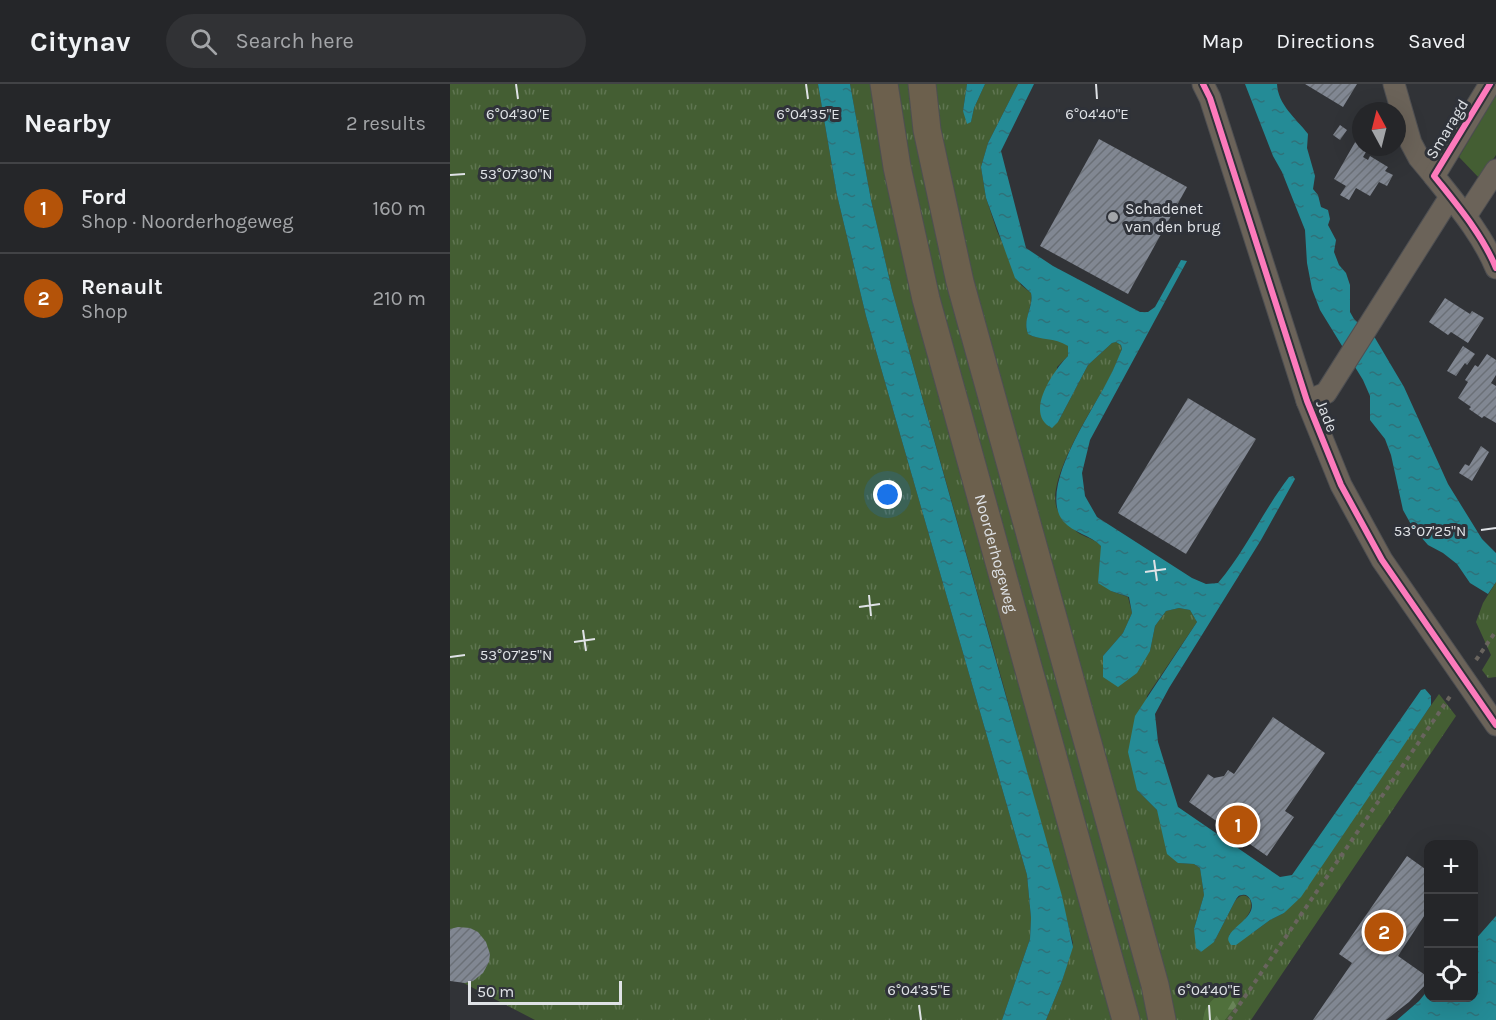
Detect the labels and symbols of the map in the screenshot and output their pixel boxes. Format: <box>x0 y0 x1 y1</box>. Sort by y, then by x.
street label: Smaragd <box>1422 96 1472 162</box>
north arrow <box>1352 102 1406 156</box>
text: 6°04'30"E <box>486 105 550 123</box>
text: 6°04'35"E <box>776 105 840 123</box>
text: 6°04'40"E <box>1065 105 1129 123</box>
text: 53°07'30"N <box>480 165 553 183</box>
place label: Schadenet van den brug <box>1125 199 1220 236</box>
marker: Schadenet van den brug <box>1106 210 1120 224</box>
street label: Jade <box>1312 397 1342 435</box>
your location <box>873 480 902 509</box>
street label: Noorderhogeweg <box>971 492 1022 615</box>
text: 53°07'25"N <box>1394 522 1466 540</box>
text: 53°07'25"N <box>480 646 552 664</box>
pin: 1 <box>1218 802 1258 848</box>
pin: 2 <box>1364 910 1404 954</box>
scale bar <box>468 978 622 1006</box>
text: 6°04'35"E <box>887 981 951 999</box>
text: 6°04'40"E <box>1177 981 1241 999</box>

